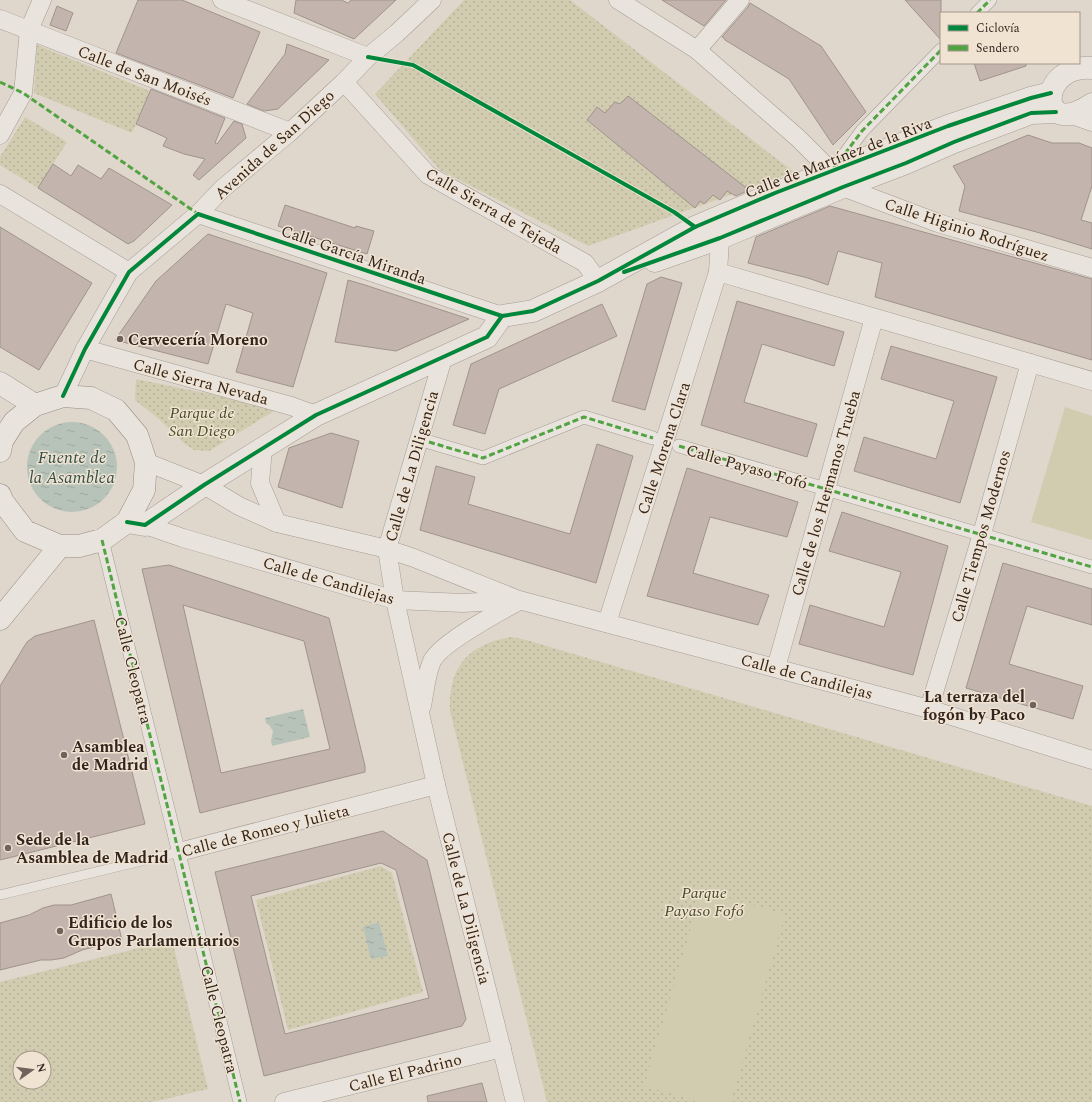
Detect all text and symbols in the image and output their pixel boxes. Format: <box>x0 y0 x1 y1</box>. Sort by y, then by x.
legend <box>940 12 1080 64</box>
text: Ciclovía <box>976 19 1020 38</box>
street label: Calle de San Moisés <box>74 39 215 113</box>
text: Sendero <box>976 39 1019 58</box>
street label: Avenida de San Diego <box>209 84 340 205</box>
street label: Calle de Martínez de la Riva <box>741 111 935 205</box>
street label: Calle Sierra de Tejeda <box>421 162 567 260</box>
street label: Calle Higinio Rodríguez <box>881 192 1052 268</box>
street label: Calle García Miranda <box>278 219 430 291</box>
place label: Cervecería Moreno <box>128 328 268 352</box>
marker: Cervecería Moreno <box>115 334 125 344</box>
street label: Calle Sierra Nevada <box>130 352 271 412</box>
street label: Calle Morena Clara <box>631 379 697 518</box>
street label: Calle de los Hermanos Trueba <box>785 387 867 599</box>
street label: Calle de La Diligencia <box>379 388 445 545</box>
park label: Parque de San Diego <box>169 401 235 443</box>
street label: Calle Payaso Fofó <box>683 438 810 496</box>
water label: Fuente de la Asamblea <box>29 445 115 491</box>
street label: Calle Tiempos Modernos <box>945 447 1017 625</box>
street label: Calle de Candilejas <box>260 551 397 611</box>
street label: Calle Cleopatra <box>108 614 158 727</box>
street label: Calle de Candilejas <box>738 648 876 706</box>
place label: La terraza del fogón by Paco <box>923 685 1025 727</box>
marker: La terraza del fogón by Paco <box>1028 700 1038 710</box>
place label: Asamblea de Madrid <box>72 735 148 777</box>
marker: Asamblea de Madrid <box>59 750 69 760</box>
street label: Calle de Romeo y Julieta <box>179 798 352 863</box>
place label: Sede de la Asamblea de Madrid <box>16 828 169 870</box>
street label: Calle de La Diligencia <box>435 829 497 987</box>
marker: Sede de la Asamblea de Madrid <box>3 843 13 853</box>
park label: Parque Payaso Fofó <box>664 881 744 923</box>
place label: Edificio de los Grupos Parlamentarios <box>68 911 239 953</box>
marker: Edificio de los Grupos Parlamentarios <box>55 926 65 936</box>
street label: Calle Cleopatra <box>194 963 244 1076</box>
street label: Calle El Padrino <box>346 1047 464 1099</box>
north arrow <box>12 1050 52 1090</box>
text: N <box>32 1061 51 1074</box>

